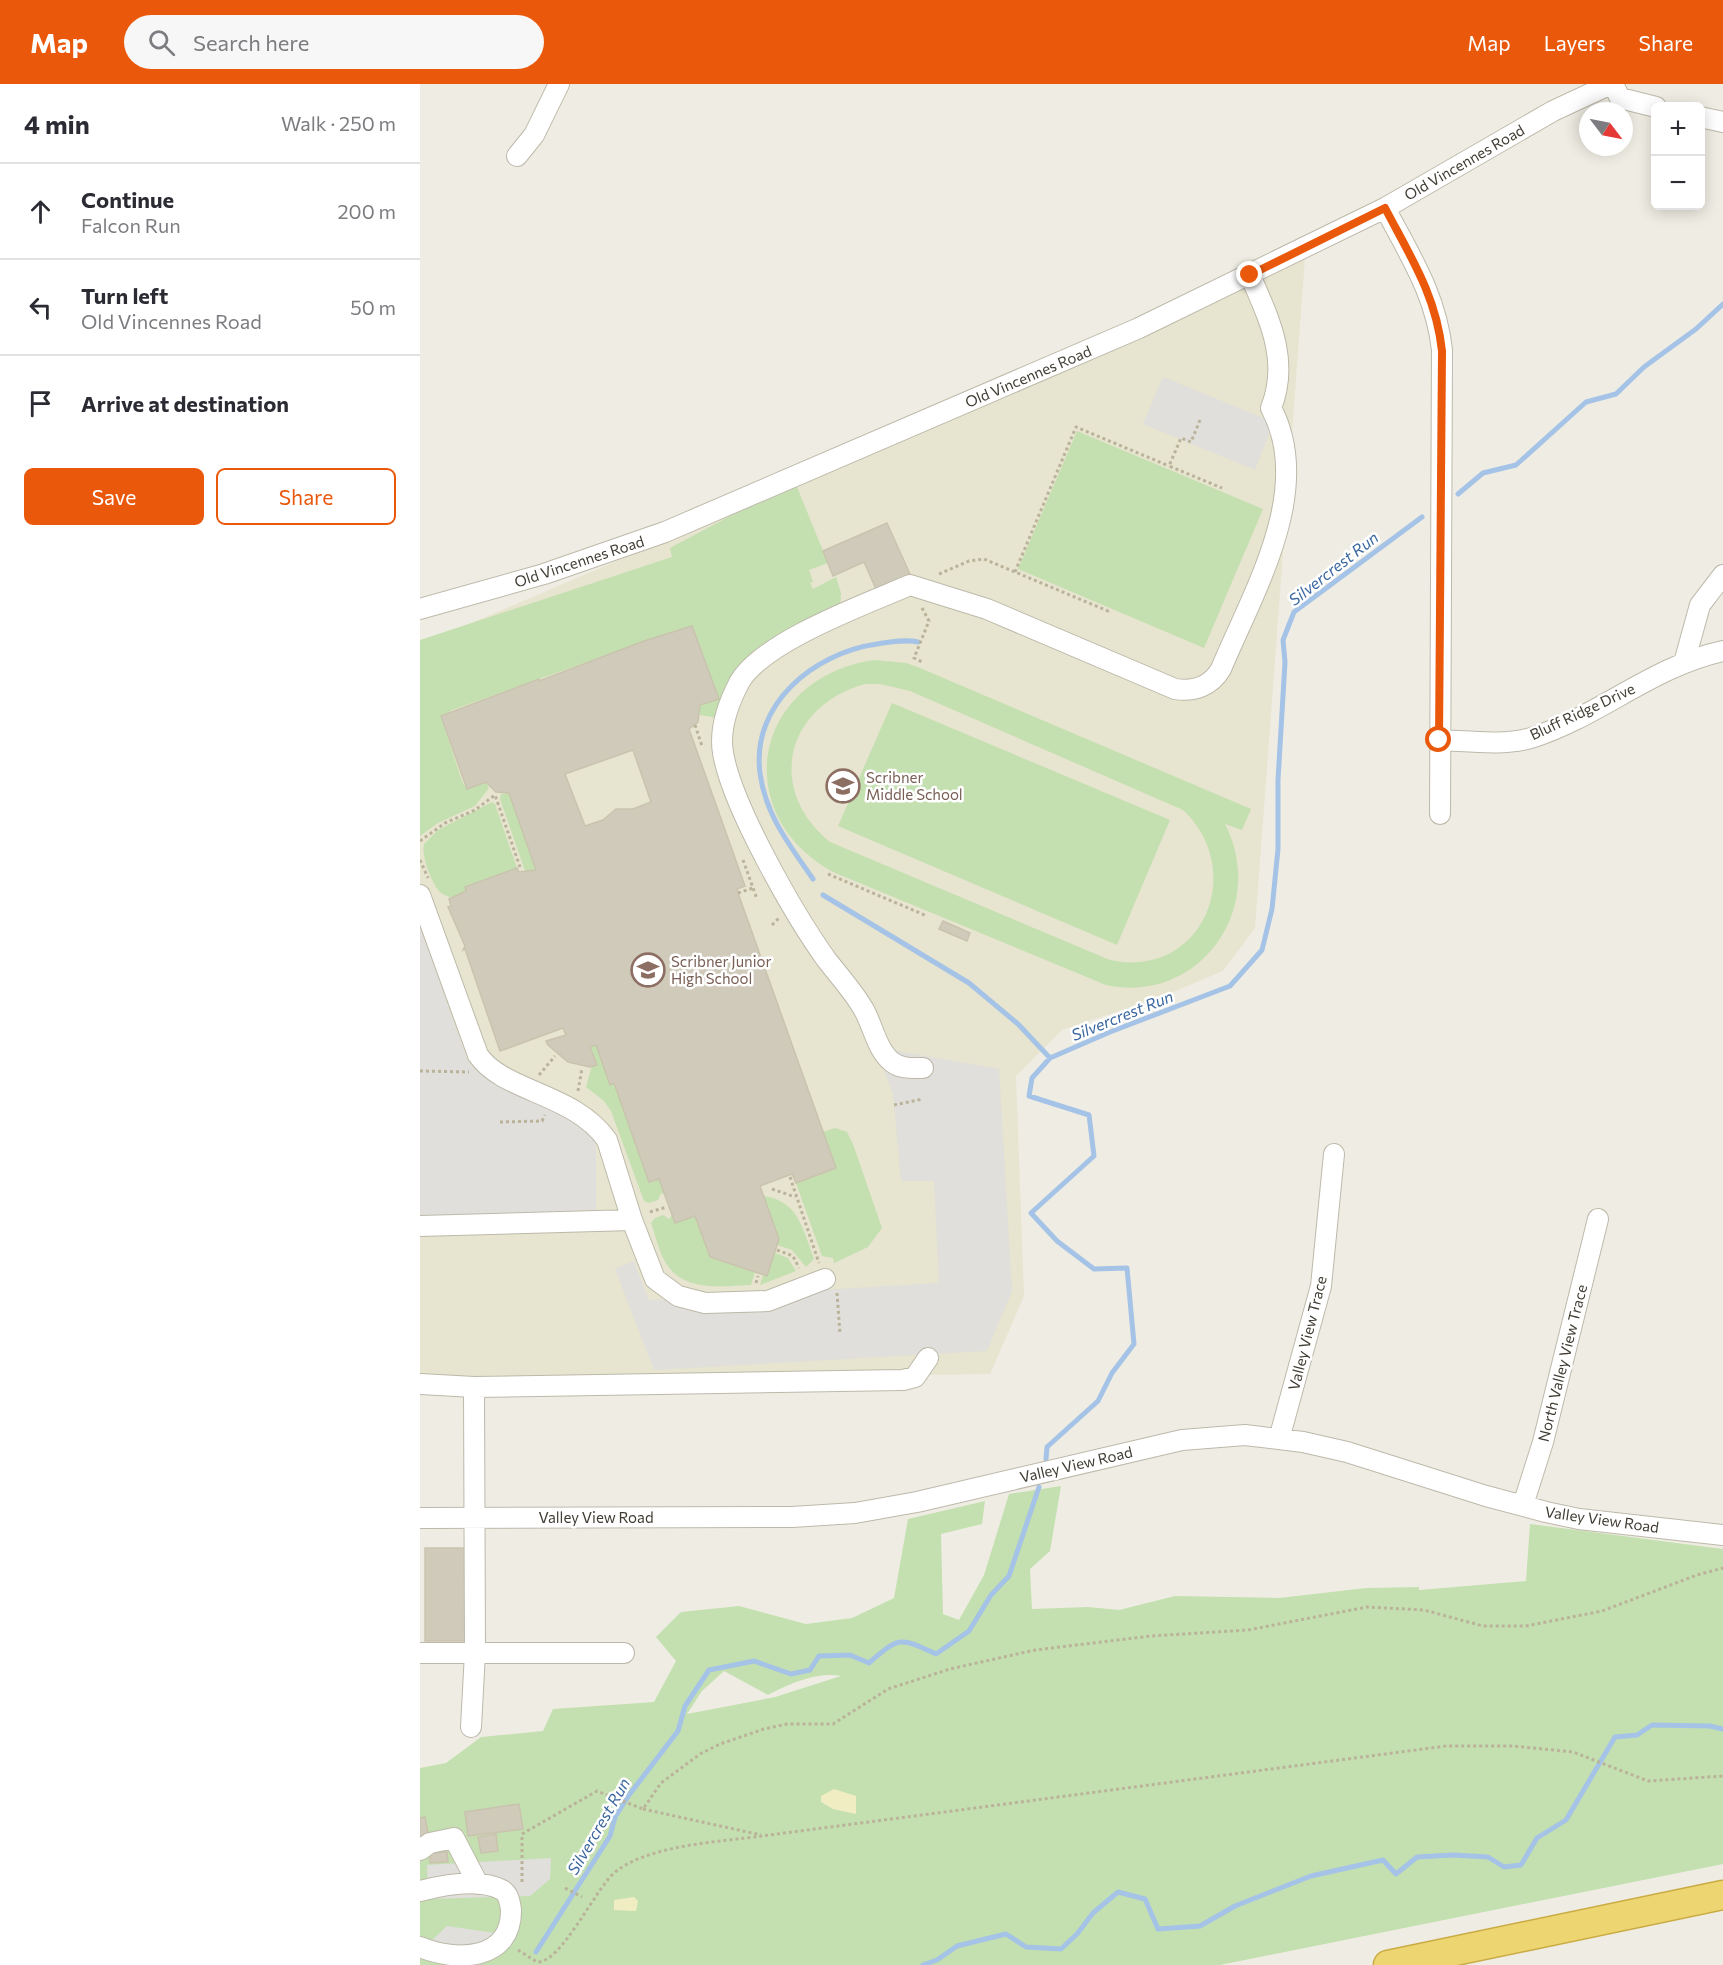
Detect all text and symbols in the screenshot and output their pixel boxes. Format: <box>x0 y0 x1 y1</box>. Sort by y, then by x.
search box <box>124 15 544 69</box>
text: Map <box>30 25 88 59</box>
icon: search <box>145 26 178 59</box>
text: Search here <box>193 29 309 56</box>
text: Map <box>1467 30 1511 55</box>
text: Layers <box>1544 30 1606 55</box>
text: Share <box>1639 30 1693 55</box>
north arrow <box>1579 102 1633 156</box>
map controls <box>1651 102 1705 210</box>
button: + <box>1651 102 1705 156</box>
text: 4 min <box>24 108 90 139</box>
text: Walk · 250 m <box>281 111 396 135</box>
street label: Old Vincennes Road <box>1401 120 1527 204</box>
button: − <box>1651 156 1705 210</box>
text: Continue <box>81 186 174 213</box>
icon: ahead <box>24 195 57 228</box>
text: 200 m <box>338 199 396 223</box>
text: Falcon Run <box>81 213 181 237</box>
route end <box>1236 261 1262 287</box>
text: Turn left <box>81 282 168 309</box>
icon: left <box>24 291 57 324</box>
text: 50 m <box>350 295 396 319</box>
text: Old Vincennes Road <box>81 309 262 333</box>
street label: Old Vincennes Road <box>962 341 1094 411</box>
icon: arrive <box>24 387 57 420</box>
text: Arrive at destination <box>81 390 289 417</box>
button: Save <box>24 468 204 525</box>
button: Share <box>216 468 396 525</box>
water label: Silvercrest Run <box>1285 527 1381 609</box>
street label: Old Vincennes Road <box>512 532 646 590</box>
street label: Bluff Ridge Drive <box>1527 679 1637 743</box>
route start <box>1425 726 1451 752</box>
school or university icon: Scribner Middle School <box>825 768 861 804</box>
place label: Scribner Middle School <box>866 768 963 803</box>
school or university icon: Scribner Junior High School <box>630 952 666 988</box>
place label: Scribner Junior High School <box>671 952 771 987</box>
water label: Silvercrest Run <box>1068 986 1176 1044</box>
street label: Valley View Trace <box>1284 1274 1330 1392</box>
street label: North Valley View Trace <box>1534 1282 1590 1443</box>
street label: Valley View Road <box>1018 1442 1134 1486</box>
street label: Valley View Road <box>1544 1502 1660 1536</box>
street label: Valley View Road <box>538 1508 654 1526</box>
water label: Silvercrest Run <box>563 1774 633 1878</box>

